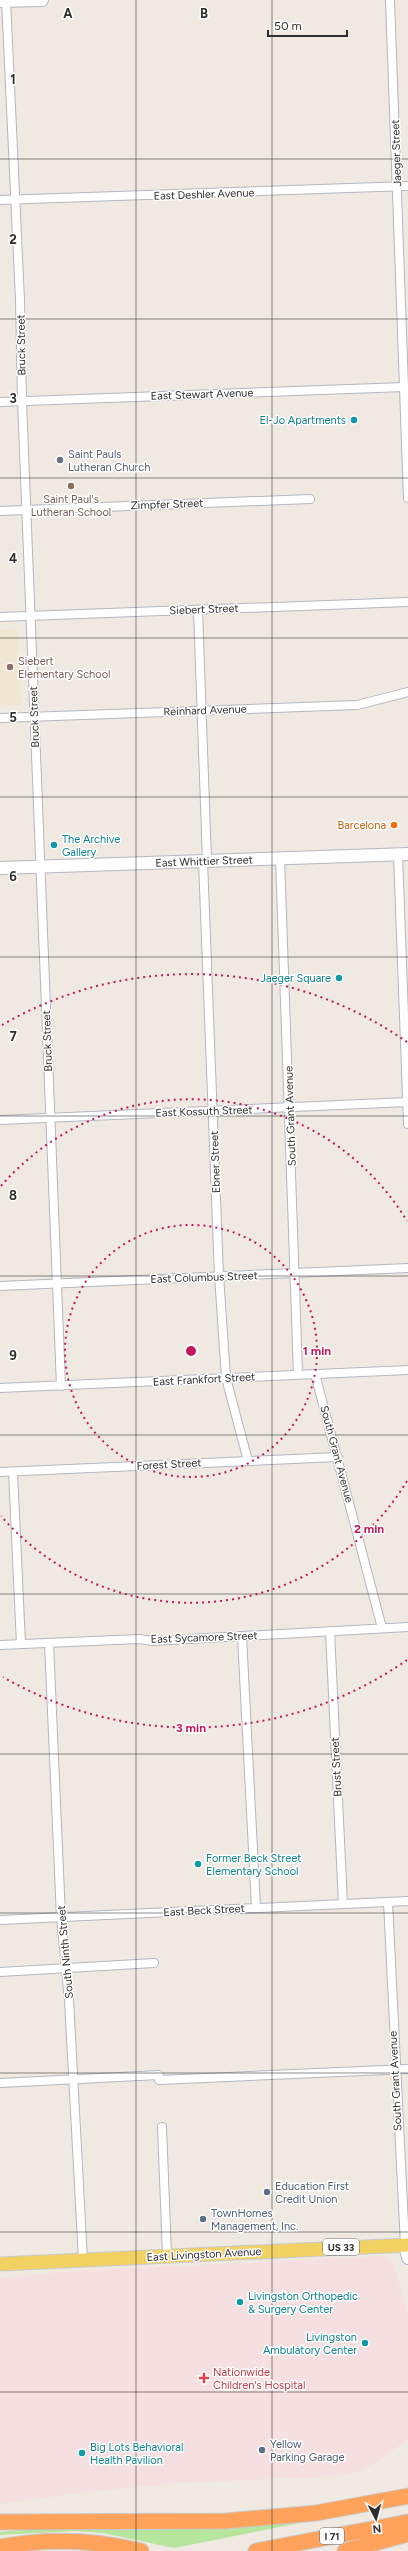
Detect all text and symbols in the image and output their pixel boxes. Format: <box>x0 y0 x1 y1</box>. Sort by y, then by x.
text: A <box>63 6 73 21</box>
text: B <box>200 6 208 21</box>
scale bar <box>268 12 347 38</box>
text: 50 m <box>274 19 302 33</box>
text: 1 <box>10 72 16 87</box>
street label: Jaeger Street <box>389 119 404 187</box>
street label: East Deshler Avenue <box>153 186 255 203</box>
text: 2 <box>9 232 17 247</box>
street label: Bruck Street <box>14 314 29 376</box>
street label: East Stewart Avenue <box>150 386 254 403</box>
text: 3 <box>9 391 17 406</box>
place label: El-Jo Apartments <box>259 414 346 427</box>
marker: El-Jo Apartments <box>349 415 359 425</box>
place label: Saint Pauls Lutheran Church <box>68 448 150 474</box>
marker: Saint Pauls Lutheran Church <box>55 455 65 465</box>
marker: Saint Paul's Lutheran School <box>66 481 76 491</box>
place label: Saint Paul's Lutheran School <box>31 493 111 519</box>
street label: Zimpfer Street <box>130 497 204 512</box>
text: 4 <box>9 551 17 566</box>
street label: Siebert Street <box>169 602 239 617</box>
place label: Siebert Elementary School <box>18 655 110 681</box>
marker: Siebert Elementary School <box>5 662 15 672</box>
street label: Bruck Street <box>27 686 42 748</box>
street label: Reinhard Avenue <box>163 703 247 718</box>
text: 5 <box>9 710 17 725</box>
place label: Barcelona <box>337 819 386 832</box>
marker: Barcelona <box>389 820 399 830</box>
place label: The Archive Gallery <box>62 833 120 859</box>
marker: The Archive Gallery <box>49 840 59 850</box>
street label: East Whittier Street <box>155 853 253 870</box>
text: 6 <box>9 869 17 884</box>
place label: Jaeger Square <box>260 972 331 985</box>
marker: Jaeger Square <box>334 973 344 983</box>
street label: Bruck Street <box>40 1010 55 1072</box>
text: 7 <box>9 1029 17 1044</box>
street label: South Grant Avenue <box>282 1066 299 1166</box>
street label: East Kossuth Street <box>155 1103 253 1120</box>
street label: Ebner Street <box>208 1131 223 1193</box>
text: 8 <box>9 1188 17 1203</box>
street label: East Columbus Street <box>150 1269 258 1286</box>
centre of rings <box>184 1344 198 1358</box>
text: 1 min <box>303 1344 331 1358</box>
text: 9 <box>9 1348 17 1363</box>
street label: East Frankfort Street <box>152 1370 256 1389</box>
street label: South Grant Avenue <box>317 1404 356 1504</box>
street label: Forest Street <box>136 1456 202 1473</box>
text: 2 min <box>354 1522 384 1536</box>
street label: East Sycamore Street <box>150 1629 258 1646</box>
text: 3 min <box>176 1721 206 1735</box>
street label: Brust Street <box>328 1737 345 1797</box>
place label: Former Beck Street Elementary School <box>206 1852 301 1878</box>
marker: Former Beck Street Elementary School <box>193 1859 203 1869</box>
street label: East Beck Street <box>163 1902 245 1919</box>
street label: South Ninth Street <box>55 1905 76 1999</box>
street label: South Grant Avenue <box>386 2031 405 2131</box>
place label: Education First Credit Union <box>275 2180 349 2206</box>
marker: Education First Credit Union <box>262 2187 272 2197</box>
place label: TownHomes Management, Inc. <box>211 2207 298 2233</box>
marker: TownHomes Management, Inc. <box>198 2214 208 2224</box>
road number: US 33 <box>323 2239 359 2255</box>
street label: East Livingston Avenue <box>146 2245 262 2264</box>
place label: Livingston Orthopedic & Surgery Center <box>248 2290 358 2316</box>
marker: Livingston Orthopedic & Surgery Center <box>235 2297 245 2307</box>
place label: Livingston Ambulatory Center <box>263 2331 357 2357</box>
marker: Livingston Ambulatory Center <box>360 2338 370 2348</box>
place label: Nationwide Children's Hospital <box>213 2366 305 2392</box>
marker: Nationwide Children's Hospital <box>198 2372 210 2384</box>
place label: Yellow Parking Garage <box>270 2438 345 2464</box>
place label: Big Lots Behavioral Health Pavilion <box>90 2441 183 2467</box>
marker: Yellow Parking Garage <box>257 2445 267 2455</box>
marker: Big Lots Behavioral Health Pavilion <box>77 2448 87 2458</box>
north arrow <box>356 2499 396 2539</box>
text: N <box>372 2522 382 2535</box>
road number: I 71 <box>320 2528 344 2544</box>

